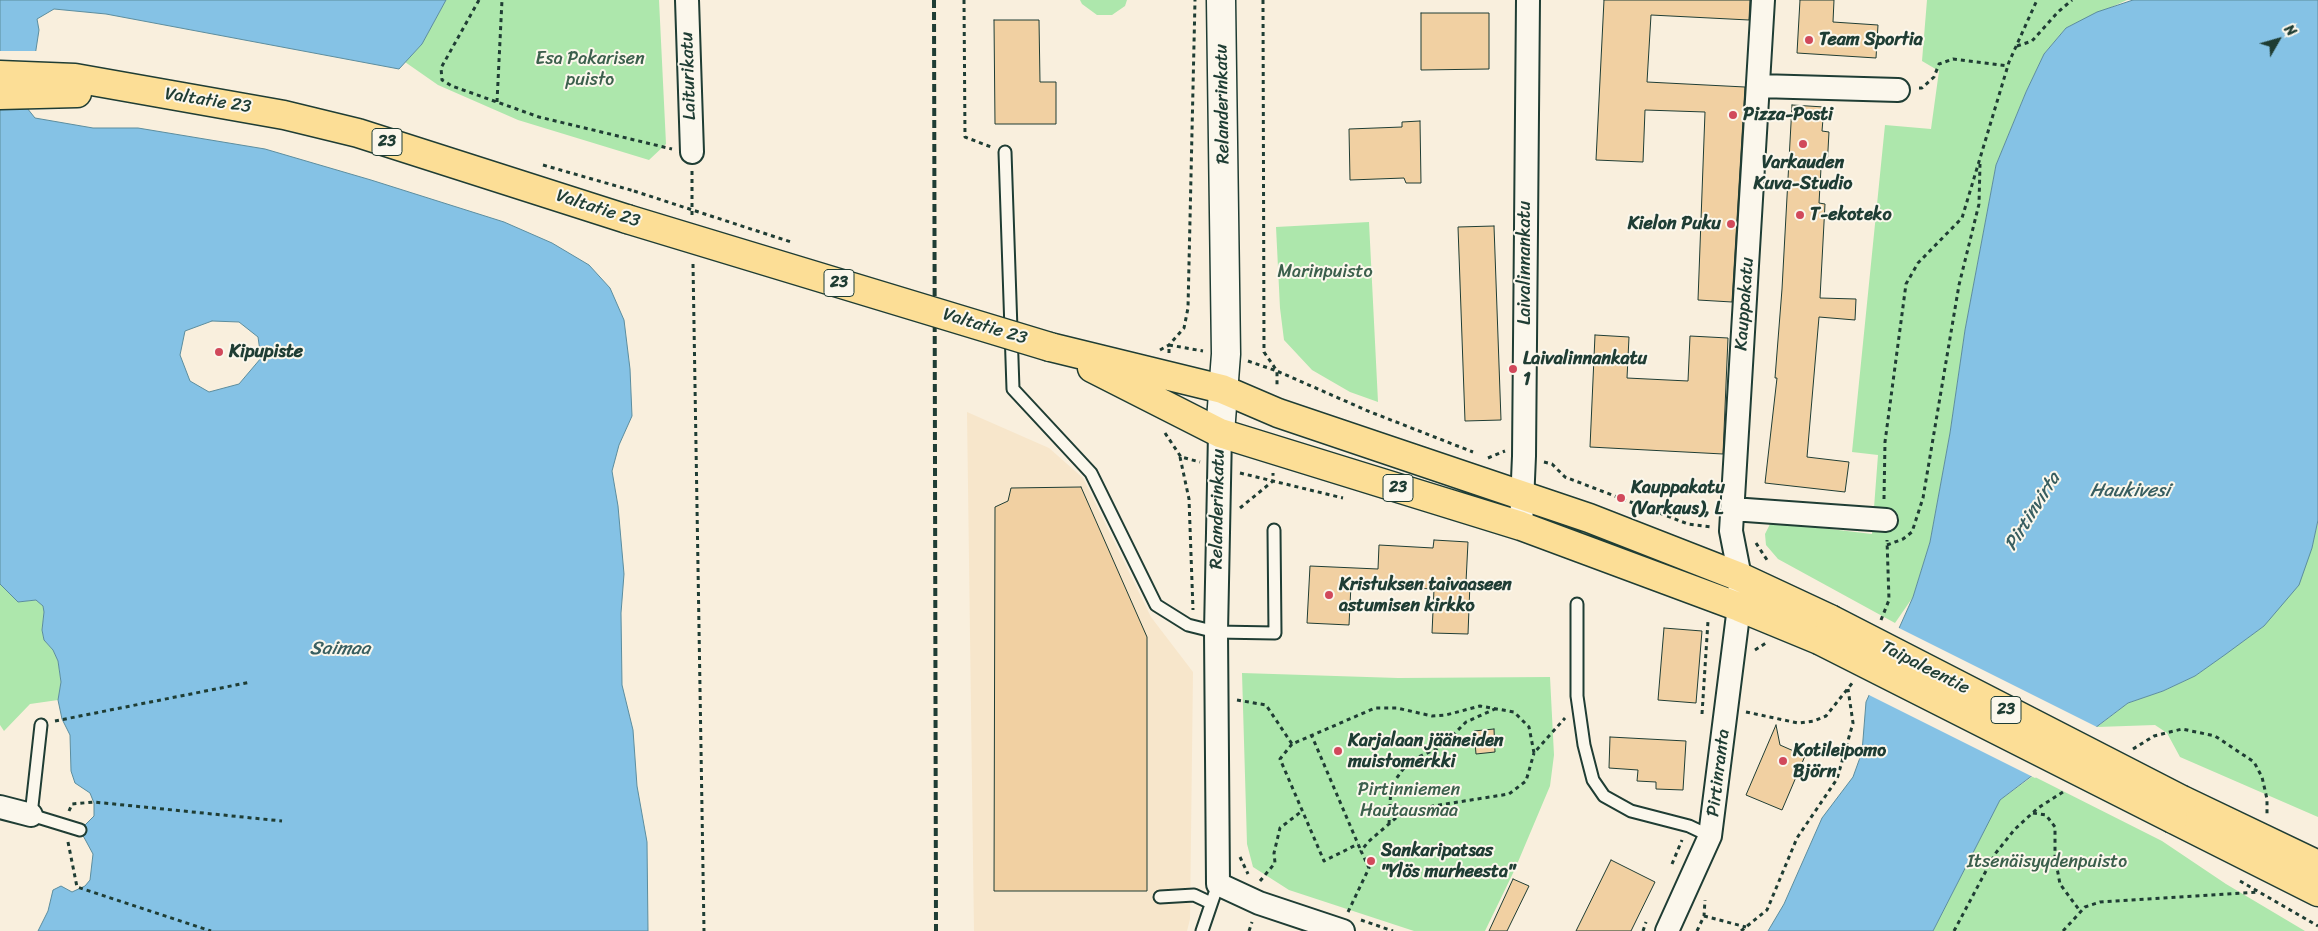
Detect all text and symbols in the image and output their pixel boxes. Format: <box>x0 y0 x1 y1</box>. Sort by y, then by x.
north arrow <box>2253 15 2303 65</box>
text: N <box>2277 19 2303 42</box>
place label: Team Sportia <box>1819 29 1923 51</box>
street label: Laiturikatu <box>677 32 701 120</box>
marker: Team Sportia <box>1803 34 1815 46</box>
street label: Relanderinkatu <box>1211 44 1235 164</box>
park label: Esa Pakarisen puisto <box>535 48 645 90</box>
street label: Valtatie 23 <box>163 84 253 118</box>
place label: Pizza-Posti <box>1743 104 1833 126</box>
marker: Pizza-Posti <box>1727 109 1739 121</box>
road number: 23 <box>372 128 402 156</box>
marker: Varkauden Kuva-Studio <box>1797 138 1809 150</box>
place label: Varkauden Kuva-Studio <box>1754 152 1852 194</box>
street label: Valtatie 23 <box>553 185 643 233</box>
street label: Laivalinnankatu <box>1514 201 1536 325</box>
place label: T-ekoteko <box>1810 204 1892 226</box>
marker: T-ekoteko <box>1794 209 1806 221</box>
place label: Kielon Puku <box>1628 213 1721 235</box>
marker: Kielon Puku <box>1725 218 1737 230</box>
street label: Kauppakatu <box>1731 256 1759 352</box>
park label: Marinpuisto <box>1277 261 1373 283</box>
road number: 23 <box>824 270 854 296</box>
street label: Valtatie 23 <box>940 304 1030 350</box>
place label: Kipupiste <box>229 341 303 363</box>
marker: Kipupiste <box>213 346 225 358</box>
place label: Laivalinnankatu 1 <box>1523 348 1647 390</box>
marker: Laivalinnankatu 1 <box>1507 363 1519 375</box>
street label: Relanderinkatu <box>1206 449 1230 569</box>
water label: Pirtinvirta <box>2000 469 2066 555</box>
road number: 23 <box>1383 474 1413 502</box>
place label: Kauppakatu (Varkaus), L <box>1631 477 1725 520</box>
water label: Haukivesi <box>2090 480 2170 502</box>
marker: Kauppakatu (Varkaus), L <box>1615 492 1627 504</box>
place label: Kristuksen taivaaseen astumisen kirkko <box>1339 574 1512 616</box>
marker: Kristuksen taivaaseen astumisen kirkko <box>1323 589 1335 601</box>
street label: Taipaleentie <box>1877 636 1973 700</box>
water label: Saimaa <box>310 638 370 660</box>
road number: 23 <box>1991 696 2021 724</box>
street label: Pirtinranta <box>1703 728 1735 818</box>
place label: Karjalaan jääneiden muistomerkki <box>1348 730 1504 772</box>
place label: Kotileipomo Björn <box>1793 740 1886 782</box>
marker: Karjalaan jääneiden muistomerkki <box>1332 745 1344 757</box>
marker: Kotileipomo Björn <box>1777 755 1789 767</box>
park label: Pirtinniemen Hautausmaa <box>1358 779 1460 822</box>
place label: Sankaripatsas "Ylös murheesta" <box>1381 840 1515 882</box>
park label: Itsenäisyydenpuisto <box>1967 851 2127 873</box>
marker: Sankaripatsas "Ylös murheesta" <box>1365 855 1377 867</box>

